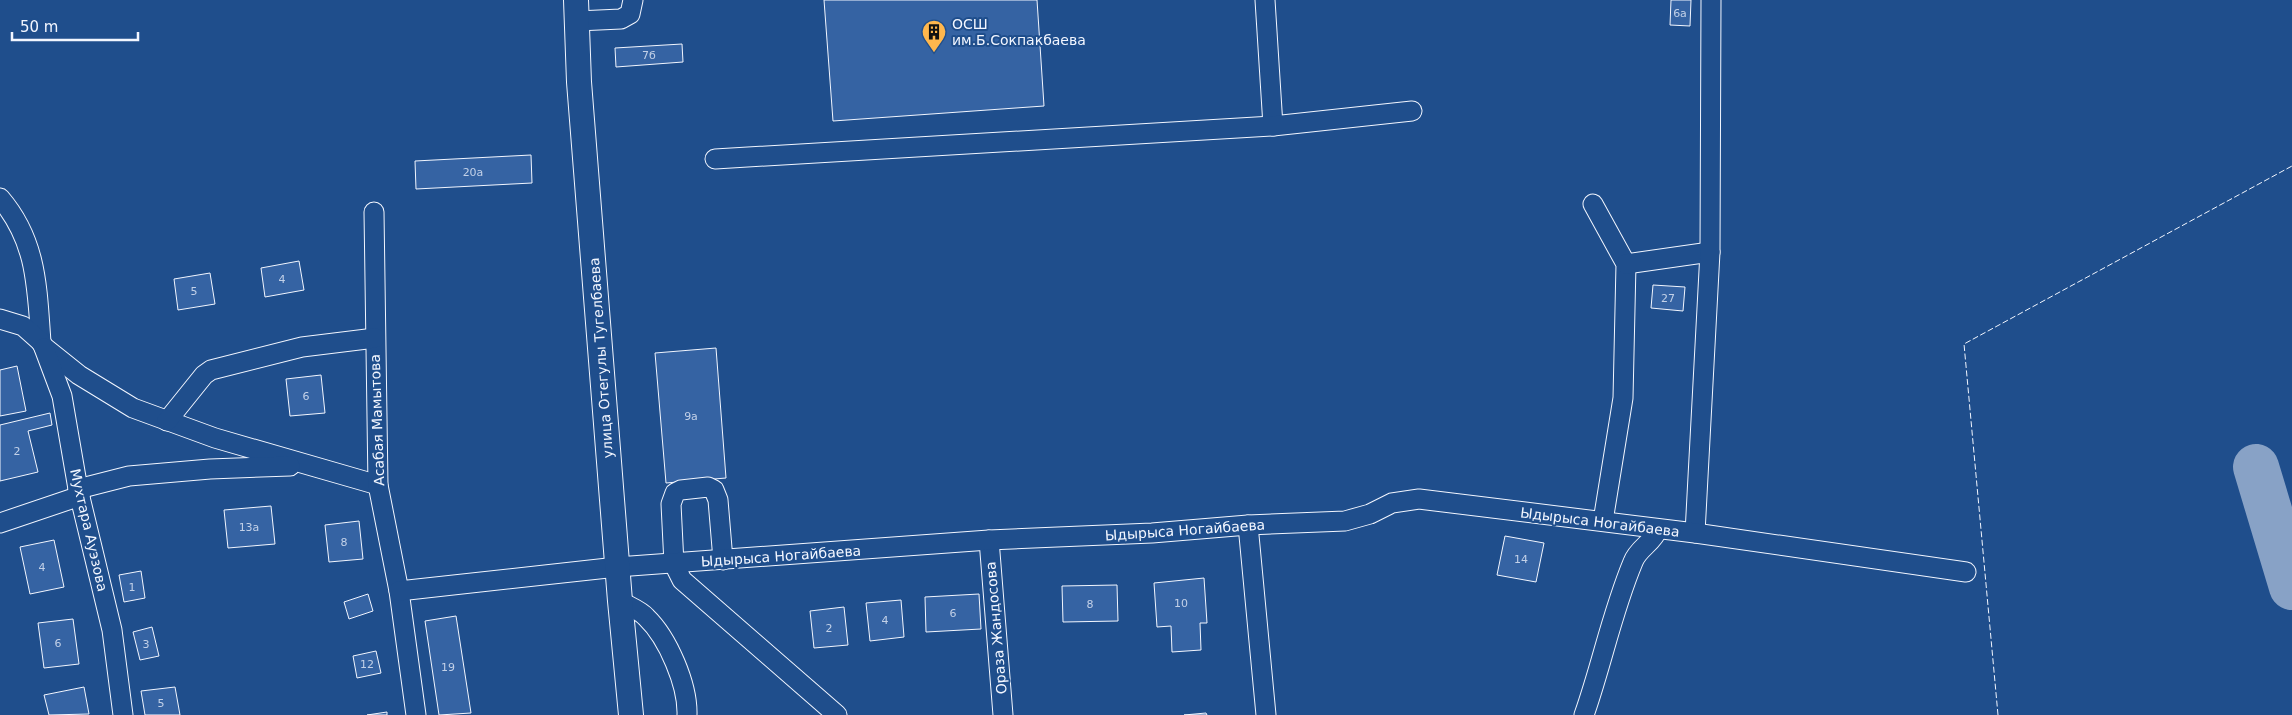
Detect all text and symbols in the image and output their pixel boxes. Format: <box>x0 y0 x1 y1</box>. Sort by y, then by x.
house number: 6а <box>1673 7 1687 20</box>
scale bar <box>12 10 139 42</box>
place label: ОСШ им.Б.Сокпакбаева <box>952 16 1086 48</box>
text: 50 m <box>20 18 58 36</box>
building icon: ОСШ им.Б.Сокпакбаева <box>921 19 947 53</box>
house number: 7б <box>642 49 656 62</box>
house number: 20а <box>463 166 483 179</box>
street label: улица Отегулы Тугелбаева <box>586 257 616 459</box>
house number: 4 <box>279 273 286 286</box>
house number: 5 <box>191 285 198 298</box>
house number: 27 <box>1661 292 1675 305</box>
street label: Асабая Мамытова <box>367 354 387 486</box>
house number: 6 <box>303 390 310 403</box>
house number: 9а <box>684 410 698 423</box>
house number: 2 <box>14 445 21 458</box>
street label: Мухтара Ауэзова <box>67 467 111 593</box>
street label: Ыдырыса Ногайбаева <box>1519 504 1681 540</box>
street label: Ыдырыса Ногайбаева <box>1104 516 1266 544</box>
house number: 13а <box>239 521 259 534</box>
house number: 8 <box>341 536 348 549</box>
street label: Ыдырыса Ногайбаева <box>700 542 862 570</box>
house number: 14 <box>1514 553 1528 566</box>
house number: 4 <box>39 561 46 574</box>
street label: Ораза Жандосова <box>982 561 1010 695</box>
house number: 1 <box>129 581 136 594</box>
house number: 10 <box>1174 597 1188 610</box>
house number: 8 <box>1087 598 1094 611</box>
house number: 6 <box>950 607 957 620</box>
house number: 4 <box>882 614 889 627</box>
house number: 2 <box>826 622 833 635</box>
house number: 6 <box>55 637 62 650</box>
house number: 3 <box>143 638 150 651</box>
house number: 12 <box>360 658 374 671</box>
house number: 19 <box>441 661 455 674</box>
house number: 5 <box>158 697 165 710</box>

